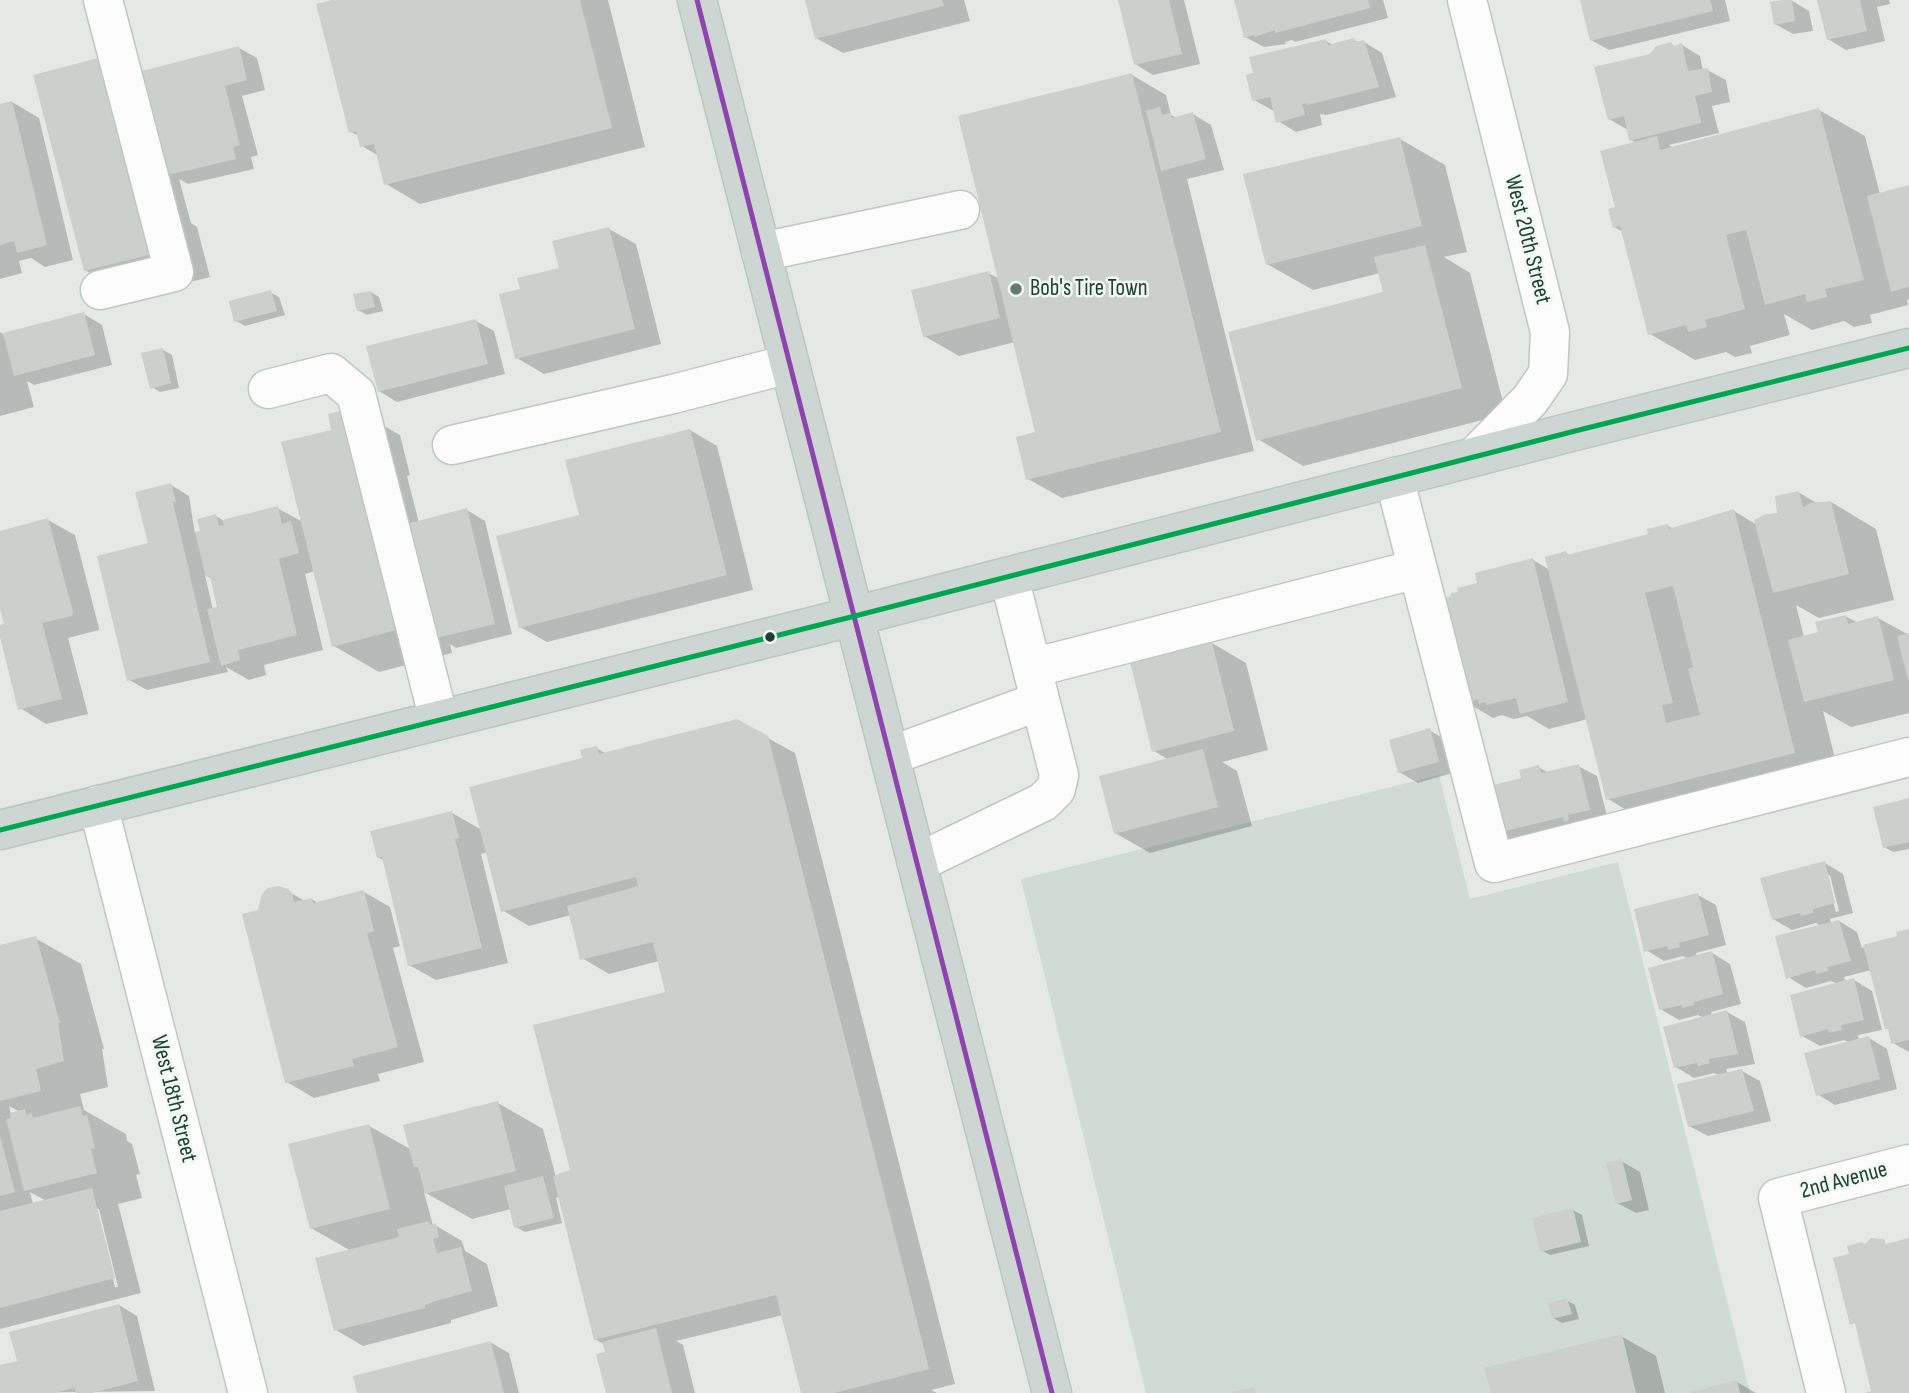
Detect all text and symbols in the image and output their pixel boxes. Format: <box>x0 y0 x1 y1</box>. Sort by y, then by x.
street label: West 20th Street <box>1498 173 1556 307</box>
place label: Bob's Tire Town <box>1030 275 1148 303</box>
marker: Bob's Tire Town <box>1008 281 1024 297</box>
unlabelled marker <box>763 630 777 644</box>
street label: West 18th Street <box>144 1033 202 1165</box>
street label: 2nd Avenue <box>1798 1156 1890 1206</box>

